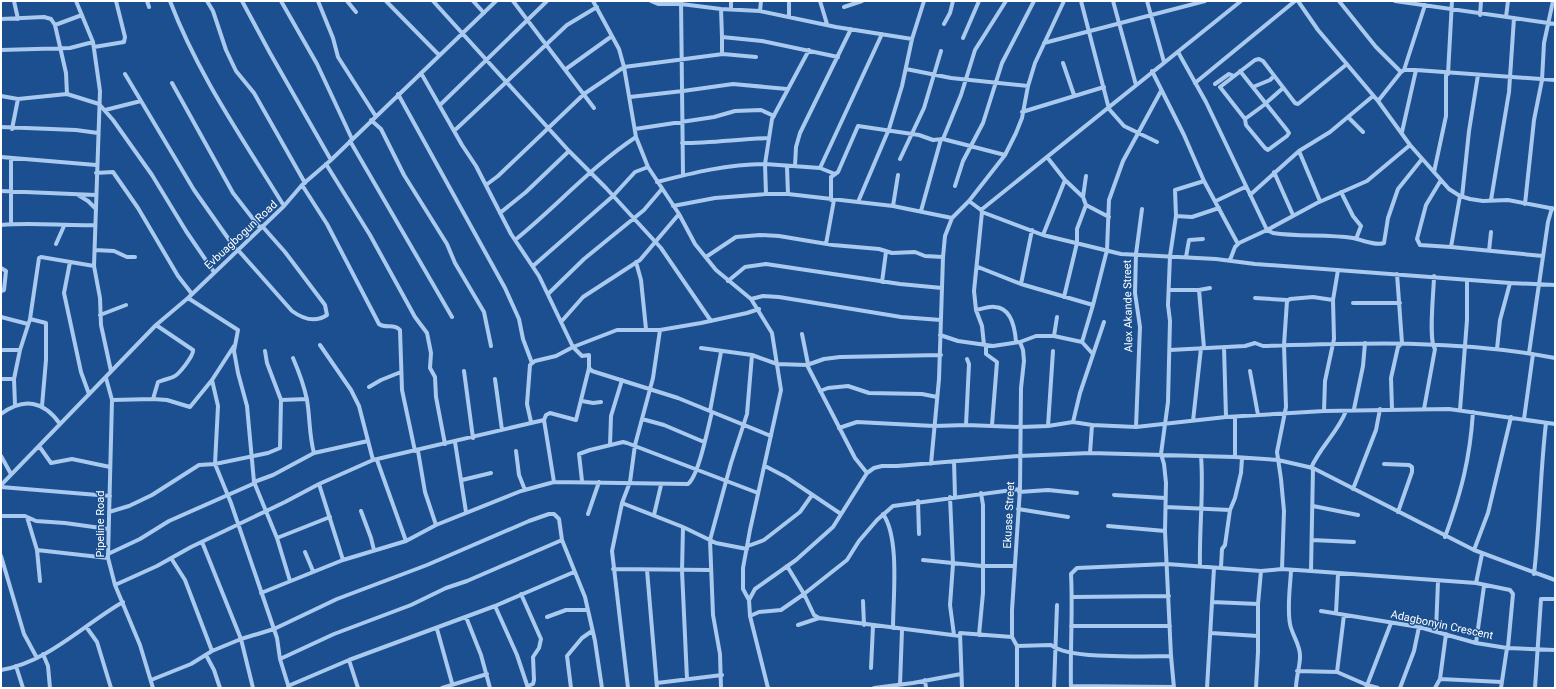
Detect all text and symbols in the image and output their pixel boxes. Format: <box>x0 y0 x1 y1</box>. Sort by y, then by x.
street label: Evbuagbogun Road <box>202 198 280 272</box>
street label: Alex Akande Street <box>1121 259 1135 352</box>
street label: Ekuase Street <box>1001 481 1017 549</box>
street label: Pipeline Road <box>94 491 107 557</box>
street label: Adagbonyin Crescent <box>1390 608 1495 642</box>

